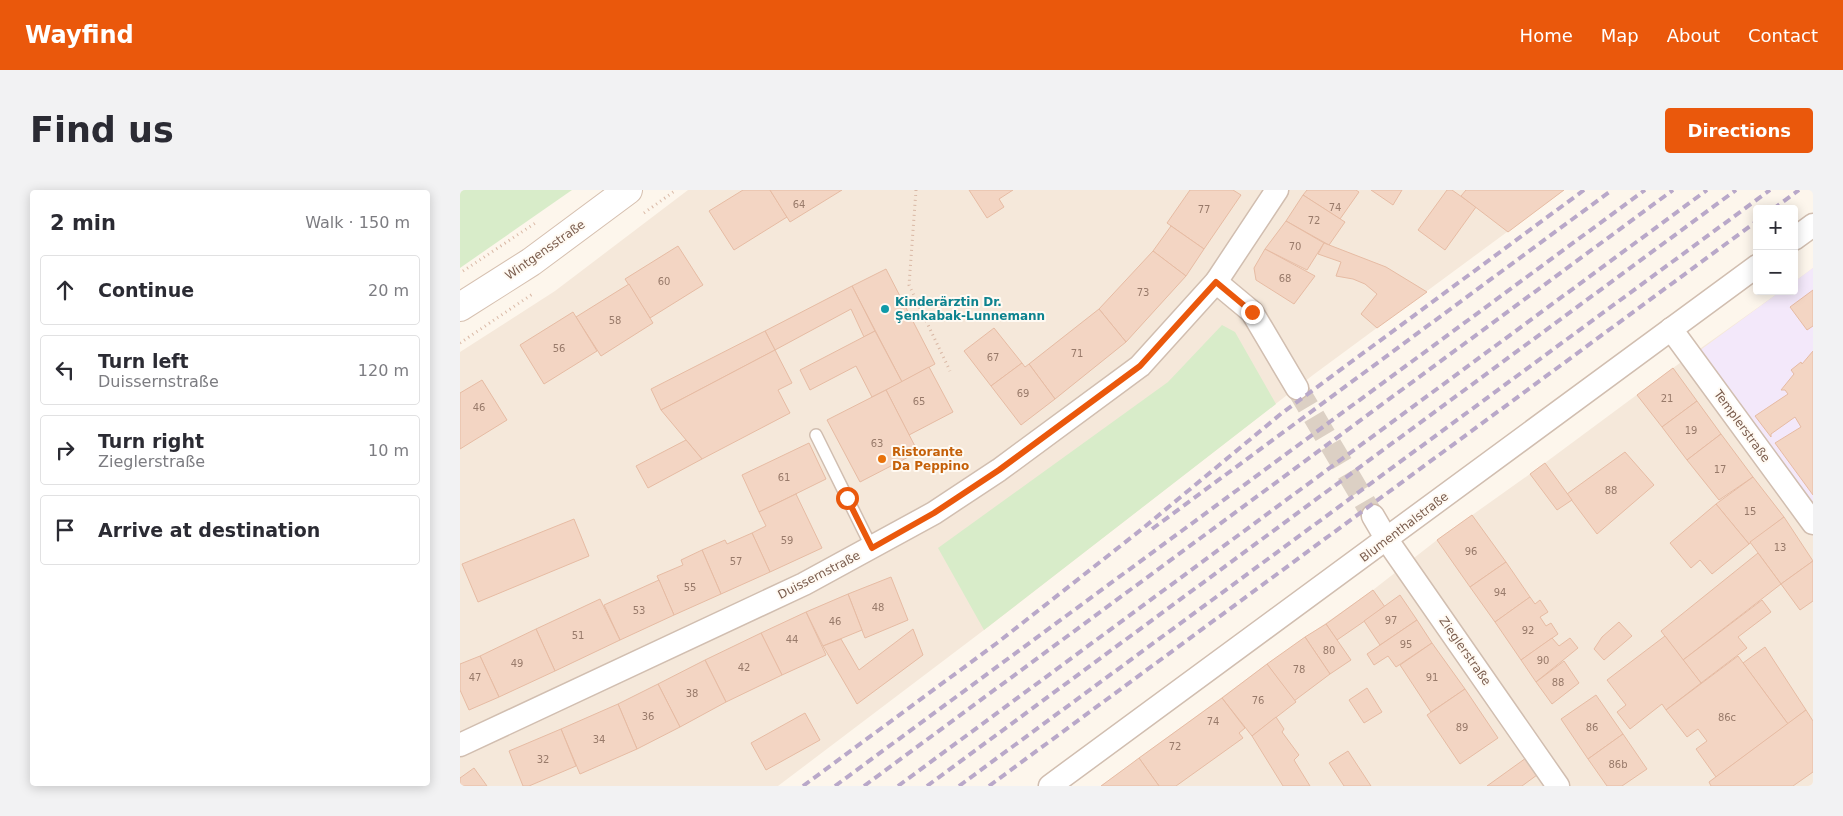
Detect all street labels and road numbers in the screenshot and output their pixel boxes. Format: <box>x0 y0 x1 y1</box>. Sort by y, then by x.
street label: Wintgensstraße <box>502 217 588 283</box>
street label: Templerstraße <box>1711 386 1773 465</box>
street label: Blumenthalstraße <box>1357 489 1451 565</box>
street label: Duissernstraße <box>775 548 863 602</box>
street label: Zieglerstraße <box>1436 614 1494 688</box>

